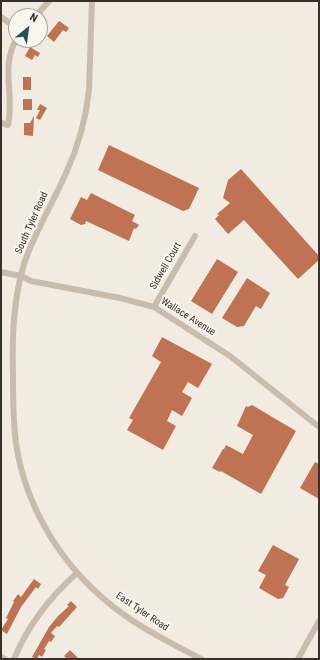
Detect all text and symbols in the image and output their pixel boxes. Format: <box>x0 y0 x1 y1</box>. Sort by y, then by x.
north arrow <box>8 8 48 48</box>
text: N <box>27 11 40 25</box>
street label: South Tyler Road <box>13 190 51 256</box>
street label: Sidwell Court <box>148 240 184 292</box>
street label: Wallace Avenue <box>159 295 217 339</box>
street label: East Tyler Road <box>113 590 171 634</box>

